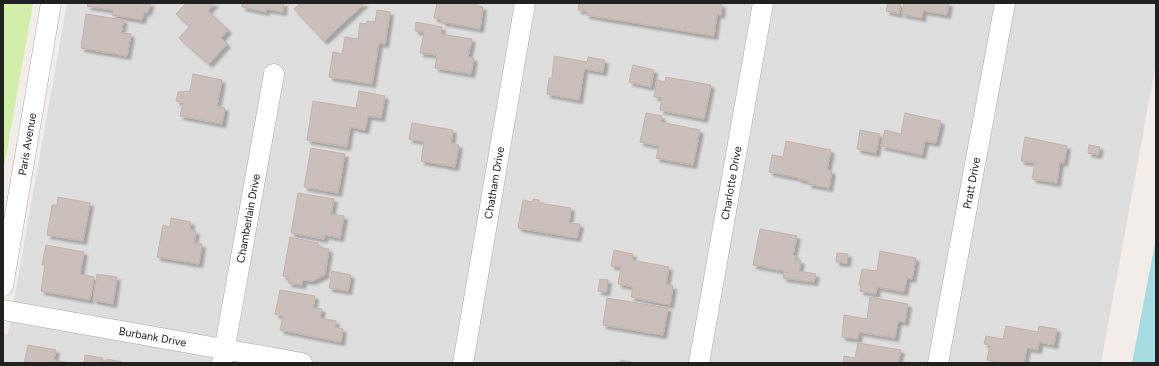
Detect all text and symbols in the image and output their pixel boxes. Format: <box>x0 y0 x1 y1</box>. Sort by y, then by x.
street label: Paris Avenue <box>16 112 39 176</box>
street label: Charlotte Drive <box>719 145 744 221</box>
street label: Chatham Drive <box>482 146 507 220</box>
street label: Pratt Drive <box>961 156 983 210</box>
street label: Chamberlain Drive <box>234 173 263 264</box>
street label: Burbank Drive <box>118 325 187 349</box>

